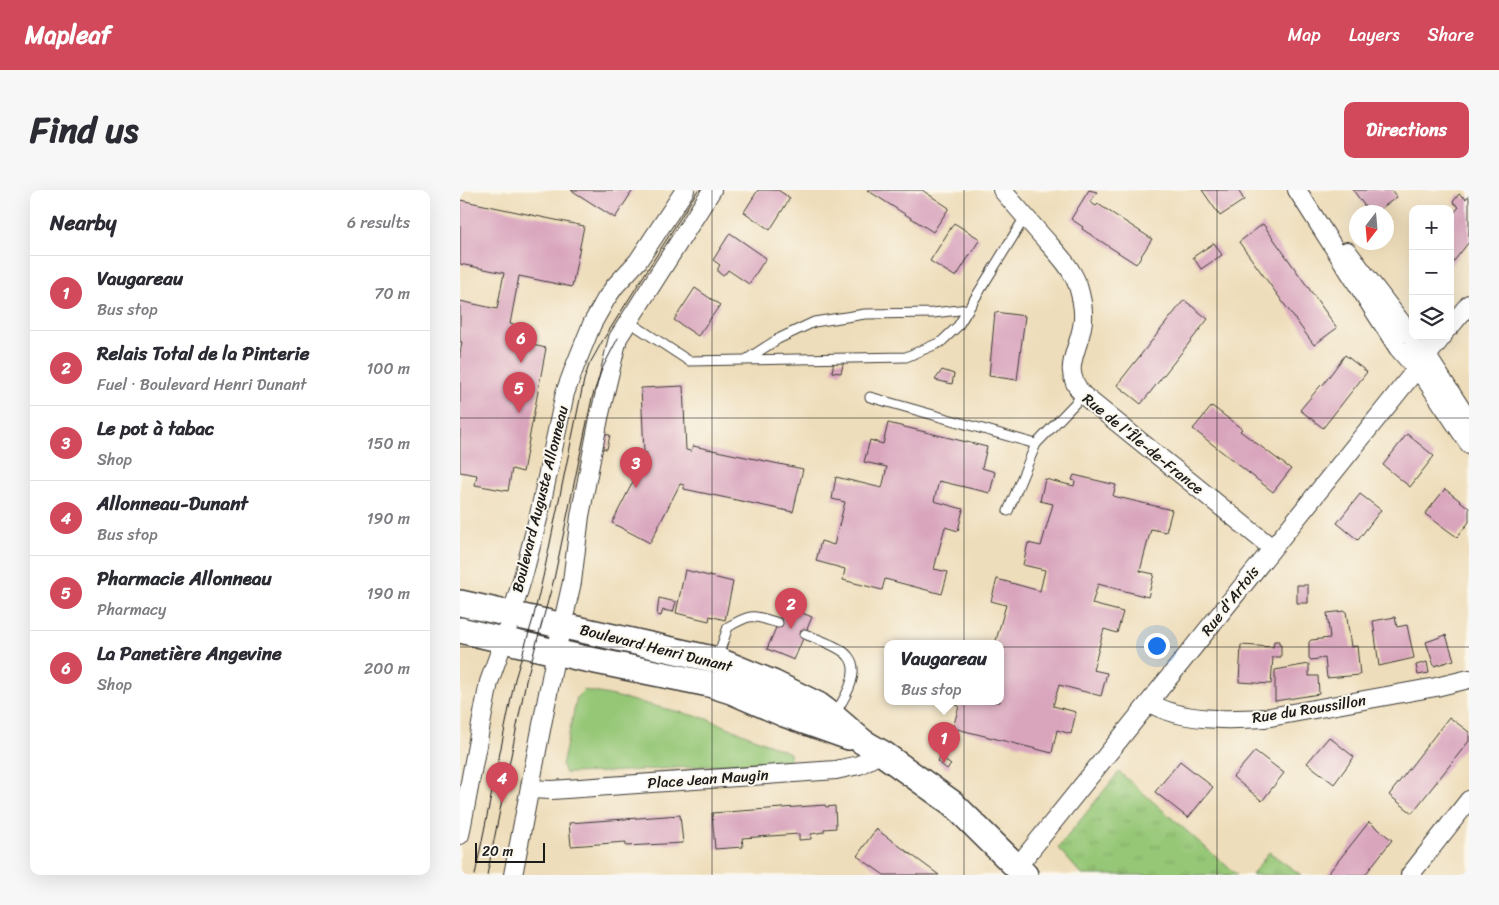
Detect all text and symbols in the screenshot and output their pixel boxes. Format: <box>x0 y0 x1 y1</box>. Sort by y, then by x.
text: Mapleaf <box>25 14 111 56</box>
text: Map <box>1288 19 1321 51</box>
text: Layers <box>1349 19 1400 51</box>
text: Share <box>1428 19 1474 51</box>
text: Find us <box>30 99 138 161</box>
button: Directions <box>1344 102 1469 158</box>
text: Nearby <box>50 204 116 242</box>
north arrow <box>1349 205 1394 250</box>
map controls <box>1409 205 1454 340</box>
button: + <box>1409 205 1454 250</box>
text: 6 results <box>347 208 410 237</box>
button: − <box>1409 250 1454 295</box>
text: Vaugareau <box>97 262 183 295</box>
text: 1 <box>63 279 69 308</box>
text: 70 m <box>374 279 410 308</box>
text: Bus stop <box>97 295 158 324</box>
button: layers <box>1409 295 1454 340</box>
pin: 6 <box>505 322 537 363</box>
text: Relais Total de la Pinterie <box>97 337 310 370</box>
text: 2 <box>61 354 71 383</box>
text: 100 m <box>366 354 410 383</box>
text: Fuel · Boulevard Henri Dunant <box>97 370 307 399</box>
pin: 5 <box>503 372 535 413</box>
street label: Rue de l'Île-de-France <box>1076 387 1210 502</box>
street label: Boulevard Auguste Allonneau <box>504 403 576 595</box>
text: Le pot à tabac <box>97 412 215 445</box>
text: 3 <box>62 429 70 458</box>
text: 150 m <box>367 429 410 458</box>
text: Shop <box>97 445 132 474</box>
pin: 3 <box>620 447 652 488</box>
text: Allonneau-Dunant <box>97 487 248 520</box>
text: 4 <box>61 504 71 533</box>
text: 190 m <box>367 504 410 533</box>
text: Bus stop <box>97 520 158 549</box>
street label: Rue d'Artois <box>1194 560 1266 642</box>
text: Pharmacie Allonneau <box>97 562 272 595</box>
text: 5 <box>61 579 71 608</box>
text: 190 m <box>367 579 410 608</box>
pin: 2 <box>775 588 807 629</box>
text: Pharmacy <box>97 595 166 624</box>
street label: Boulevard Henri Dunant <box>577 616 736 680</box>
your location <box>1144 633 1170 659</box>
text: La Panetière Angevine <box>97 637 282 670</box>
popup <box>884 640 1004 705</box>
text: Vaugareau <box>901 642 987 675</box>
text: 6 <box>61 654 71 683</box>
text: 200 m <box>364 654 410 683</box>
text: Shop <box>97 670 132 699</box>
text: Bus stop <box>901 675 962 704</box>
street label: Rue du Roussillon <box>1250 687 1368 731</box>
pin: 1 <box>928 722 960 763</box>
pin: 4 <box>486 762 518 803</box>
street label: Place Jean Maugin <box>647 762 769 796</box>
text: 20 m <box>482 839 513 864</box>
scale bar <box>475 840 545 863</box>

